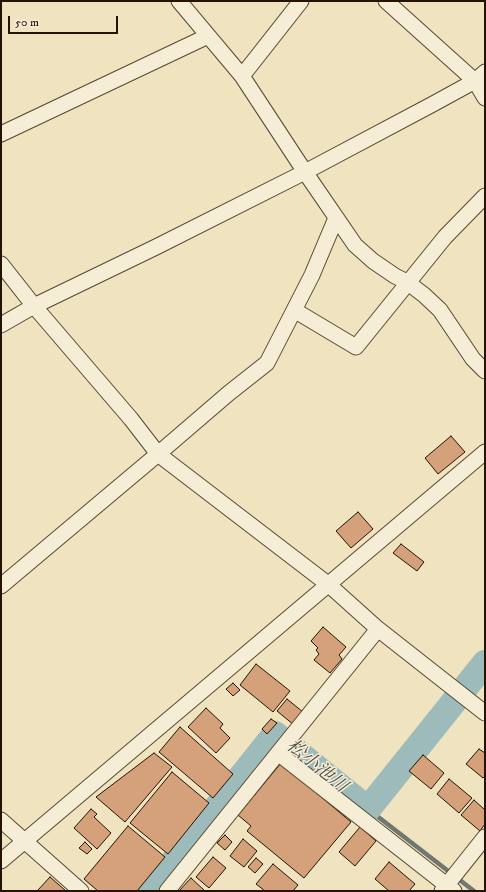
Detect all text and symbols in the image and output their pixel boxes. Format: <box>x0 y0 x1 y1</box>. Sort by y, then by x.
scale bar <box>10 8 120 34</box>
text: 50 m <box>15 15 39 30</box>
water label: 松小池川 <box>281 736 351 798</box>

